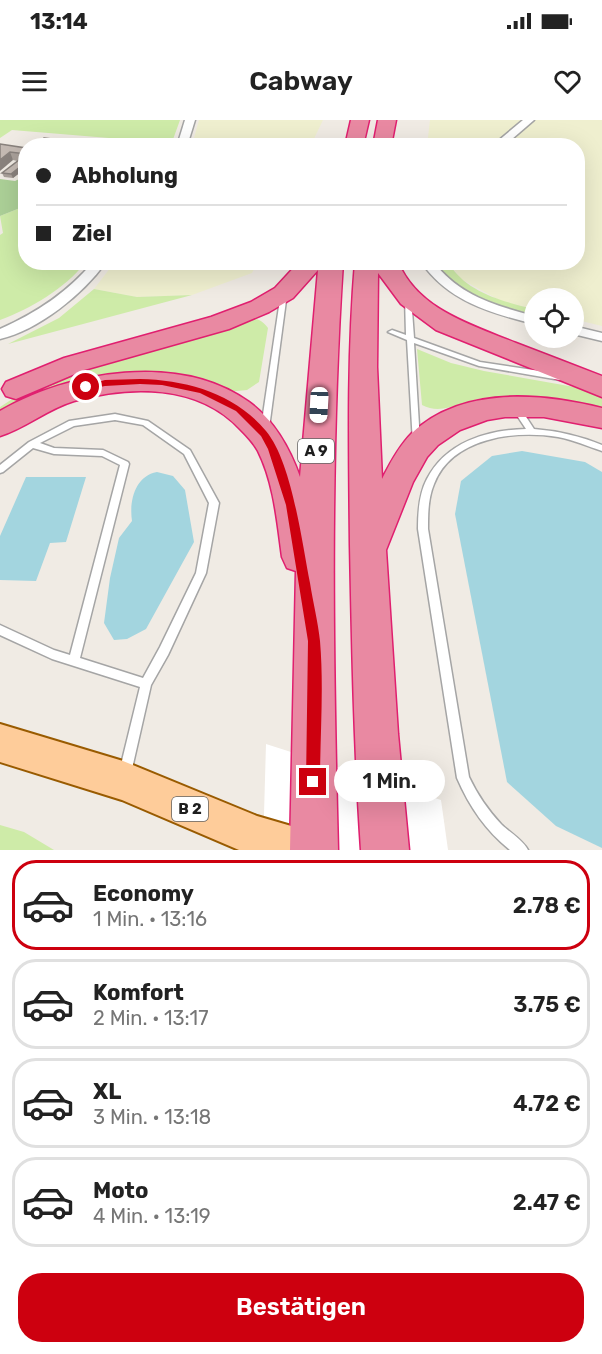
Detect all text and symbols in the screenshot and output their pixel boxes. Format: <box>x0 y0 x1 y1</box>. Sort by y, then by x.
text: 13:14 <box>30 8 88 35</box>
icon: menu <box>18 65 51 98</box>
text: Cabway <box>249 65 353 97</box>
icon: heart <box>551 65 584 98</box>
text: Abholung <box>72 162 178 189</box>
text: Ziel <box>72 220 112 247</box>
map controls <box>524 288 584 348</box>
button: locate <box>524 288 584 348</box>
route start <box>72 373 99 400</box>
car <box>309 387 329 423</box>
road number: A 9 <box>298 439 334 463</box>
callout: 1 Min. <box>334 761 445 803</box>
route end <box>299 768 326 795</box>
text: 1 Min. <box>362 769 417 793</box>
road number: B 2 <box>172 797 208 821</box>
icon: car <box>21 878 75 932</box>
text: Economy <box>93 880 194 907</box>
text: 2.78 € <box>513 892 581 919</box>
text: 1 Min. · 13:16 <box>93 907 207 931</box>
icon: car <box>21 977 75 1031</box>
text: Komfort <box>93 979 184 1006</box>
text: 3.75 € <box>513 991 581 1018</box>
text: 2 Min. · 13:17 <box>93 1006 208 1030</box>
icon: car <box>21 1076 75 1130</box>
text: XL <box>93 1078 121 1105</box>
text: 4.72 € <box>513 1090 581 1117</box>
text: 3 Min. · 13:18 <box>93 1105 211 1129</box>
icon: car <box>21 1175 75 1229</box>
text: Moto <box>93 1177 148 1204</box>
text: 2.47 € <box>513 1189 581 1216</box>
text: 4 Min. · 13:19 <box>93 1204 211 1228</box>
button: Bestätigen <box>18 1273 584 1342</box>

